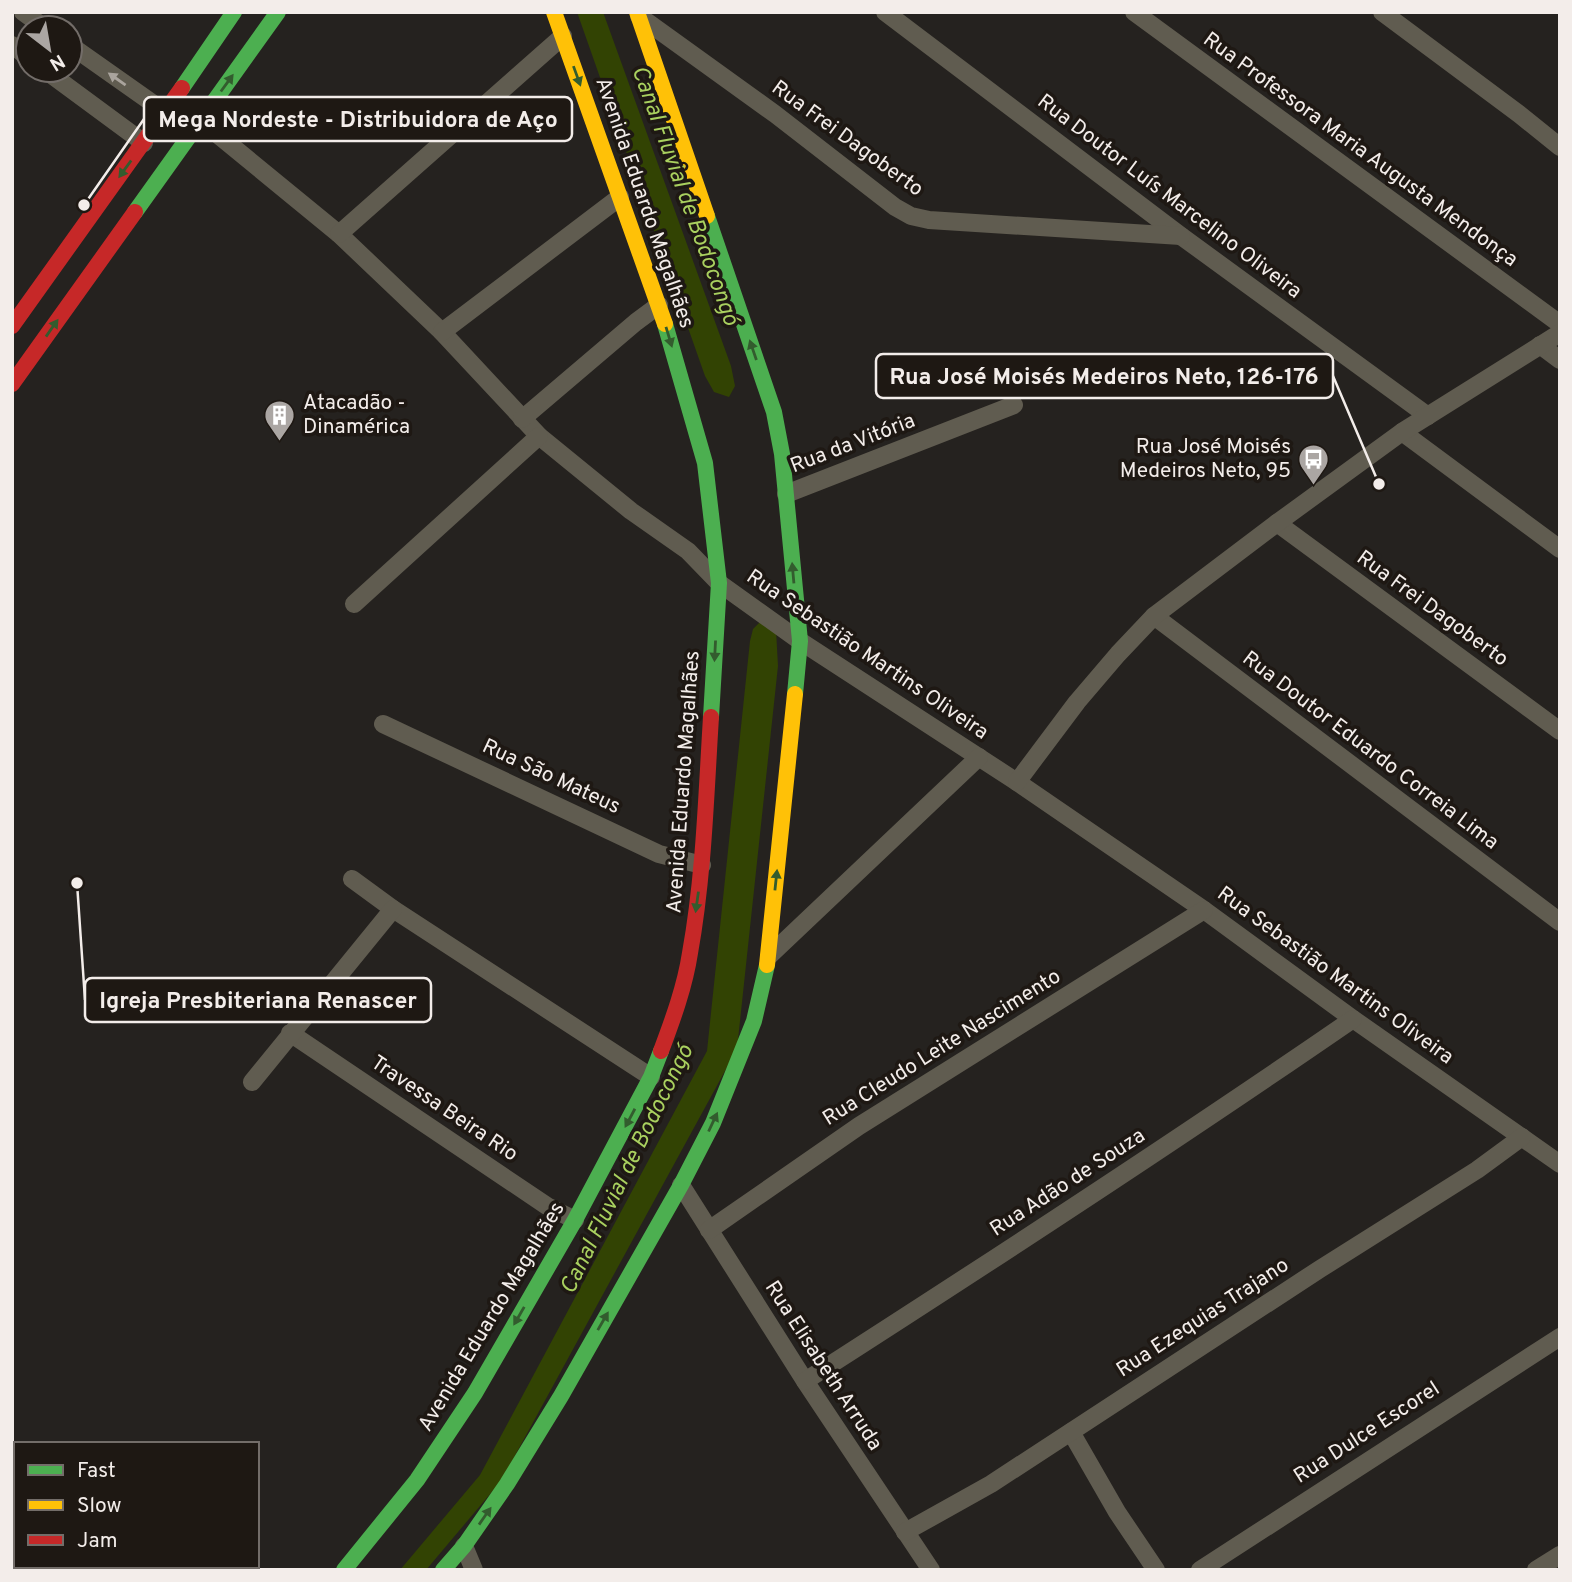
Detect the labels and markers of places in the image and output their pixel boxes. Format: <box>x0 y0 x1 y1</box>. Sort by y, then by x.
callout: Mega Nordeste - Distribuidora de Aço <box>144 97 572 141</box>
callout: Rua José Moisés Medeiros Neto, 126-176 <box>876 354 1333 398</box>
place label: Atacadão - Dinamérica <box>303 390 410 441</box>
building icon: Atacadão - Dinamérica <box>263 398 297 442</box>
place label: Rua José Moisés Medeiros Neto, 95 <box>1120 434 1291 485</box>
bus stop icon: Rua José Moisés Medeiros Neto, 95 <box>1297 442 1331 486</box>
callout: Igreja Presbiteriana Renascer <box>85 978 431 1022</box>

